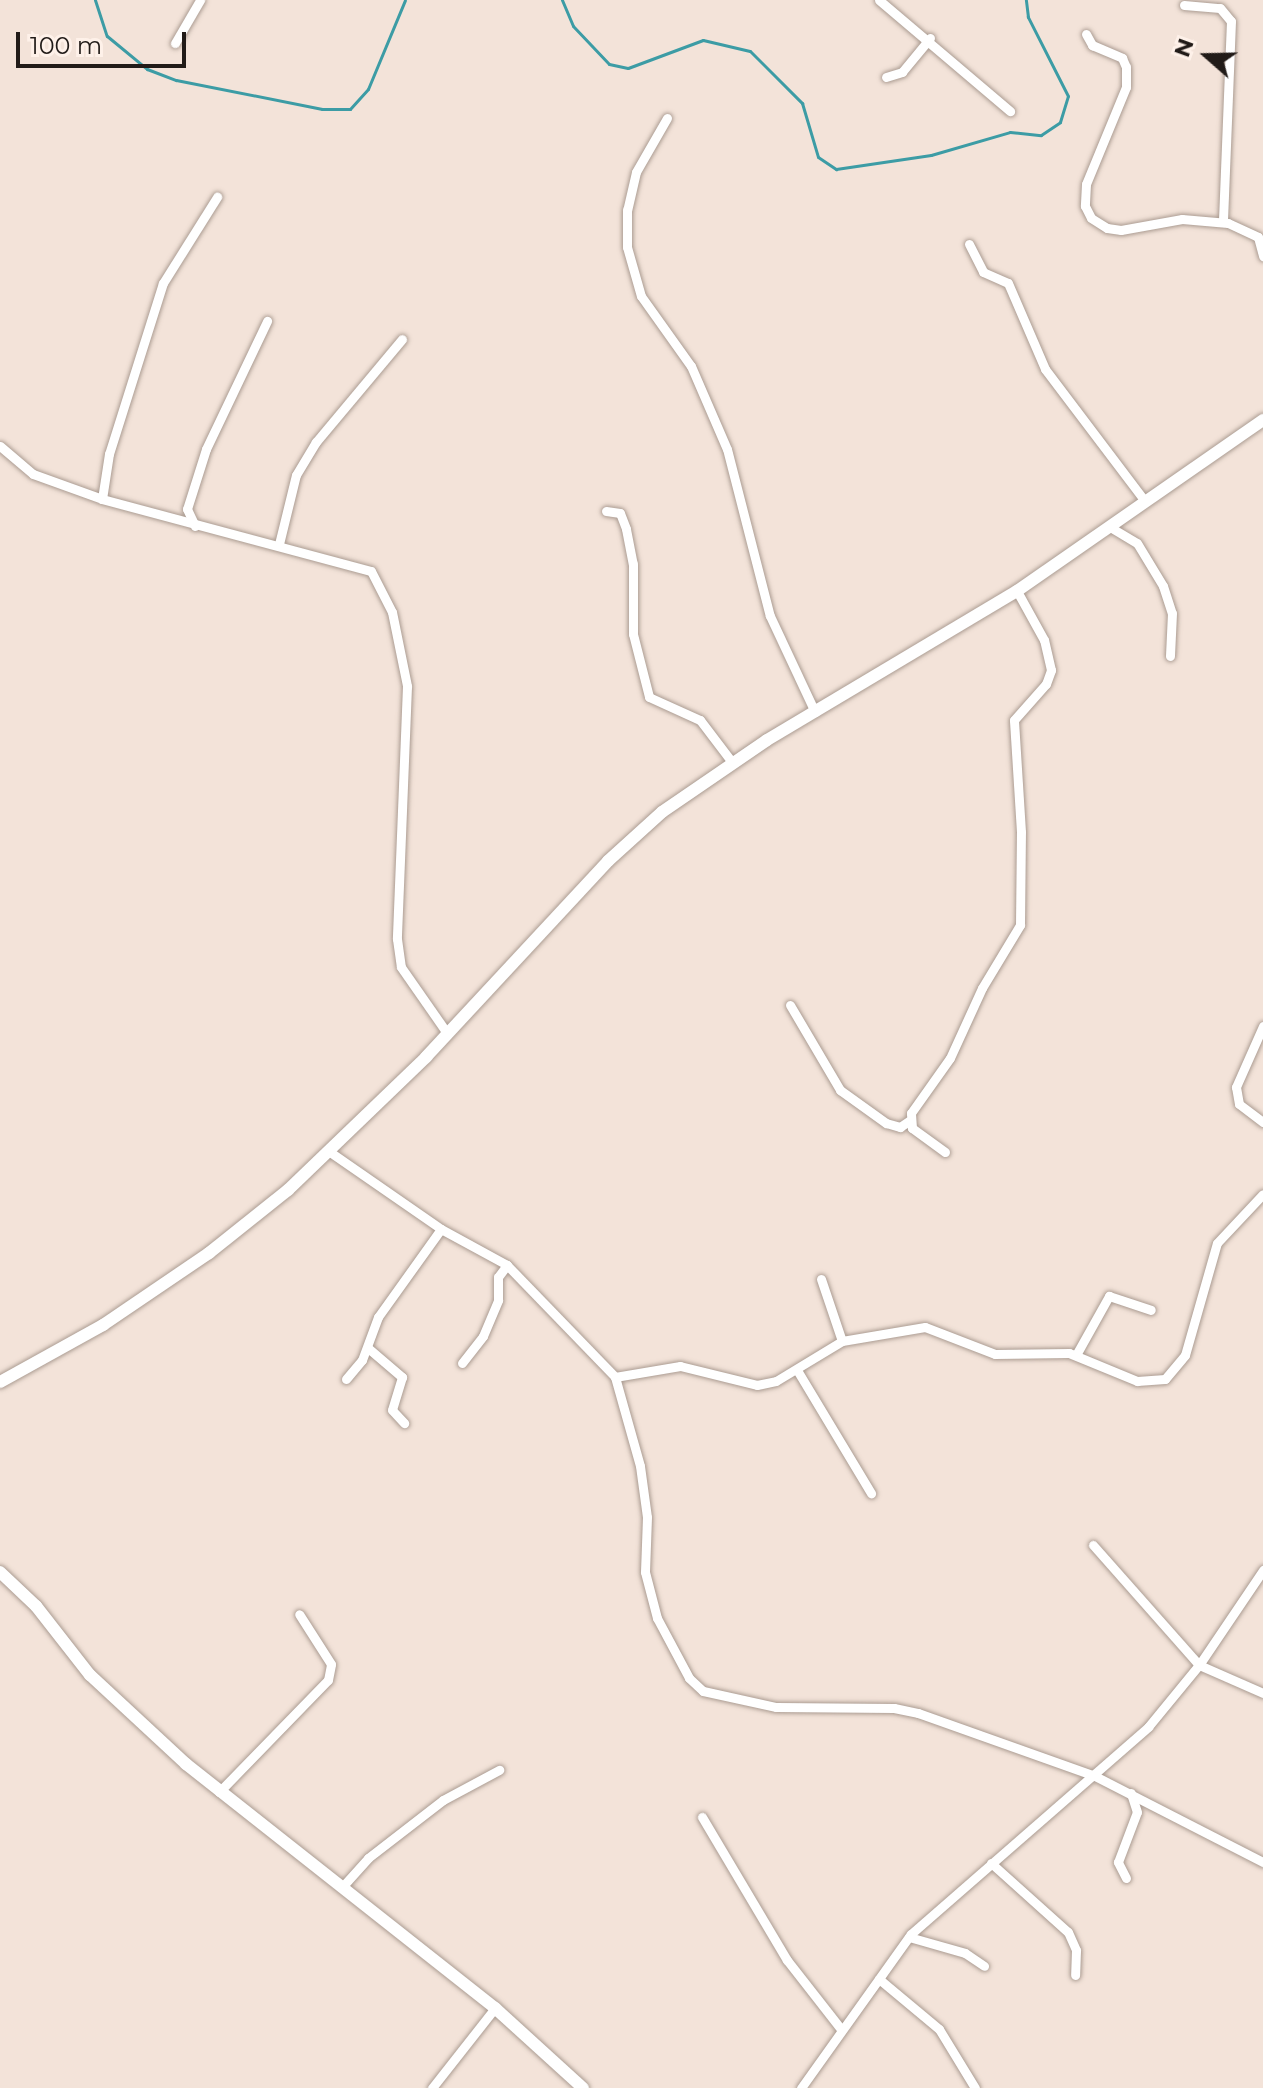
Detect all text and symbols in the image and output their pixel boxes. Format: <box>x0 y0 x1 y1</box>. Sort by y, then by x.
scale bar <box>20 16 190 66</box>
north arrow <box>1167 16 1247 96</box>
text: 100 m <box>30 31 102 60</box>
text: N <box>1168 35 1200 61</box>

